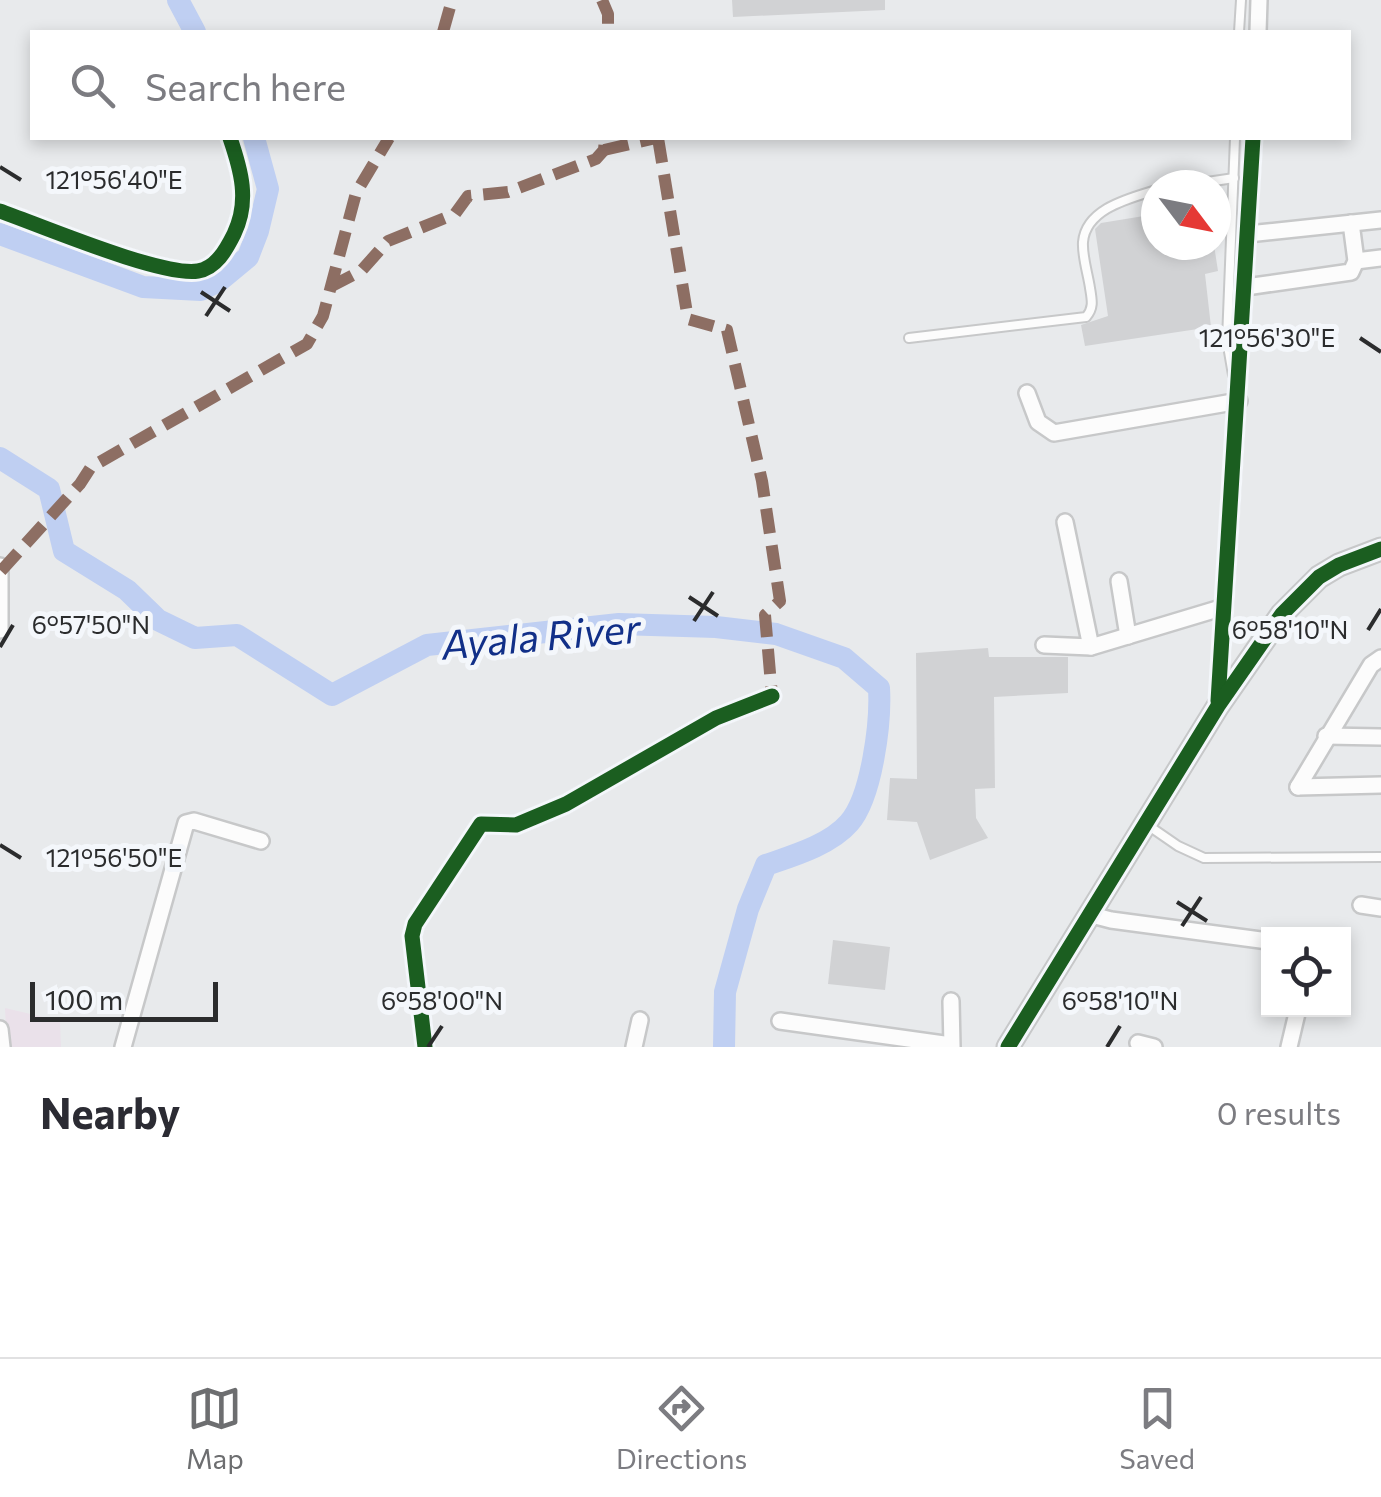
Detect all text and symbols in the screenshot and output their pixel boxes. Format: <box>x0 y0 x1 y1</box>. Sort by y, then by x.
search box <box>30 30 1351 140</box>
icon: search <box>65 58 120 113</box>
text: Search here <box>145 62 346 109</box>
text: 121°56'40"E <box>45 164 183 194</box>
north arrow <box>1141 170 1231 260</box>
text: 121°56'30"E <box>1199 322 1335 352</box>
water label: Ayala River <box>438 601 644 668</box>
text: 6°57'50"N <box>32 609 150 639</box>
text: 6°58'10"N <box>1232 614 1348 644</box>
text: 121°56'50"E <box>46 842 182 872</box>
map controls <box>1261 927 1351 1017</box>
button: locate <box>1261 927 1351 1017</box>
scale bar <box>30 977 218 1021</box>
text: 100 m <box>45 982 123 1016</box>
text: 6°58'00"N <box>381 985 503 1015</box>
text: 6°58'10"N <box>1062 985 1178 1015</box>
text: Nearby <box>40 1086 180 1138</box>
text: 0 results <box>1217 1092 1341 1132</box>
tab: Map <box>186 1381 244 1475</box>
tab: Directions <box>616 1381 747 1475</box>
tab: Saved <box>1119 1381 1195 1475</box>

